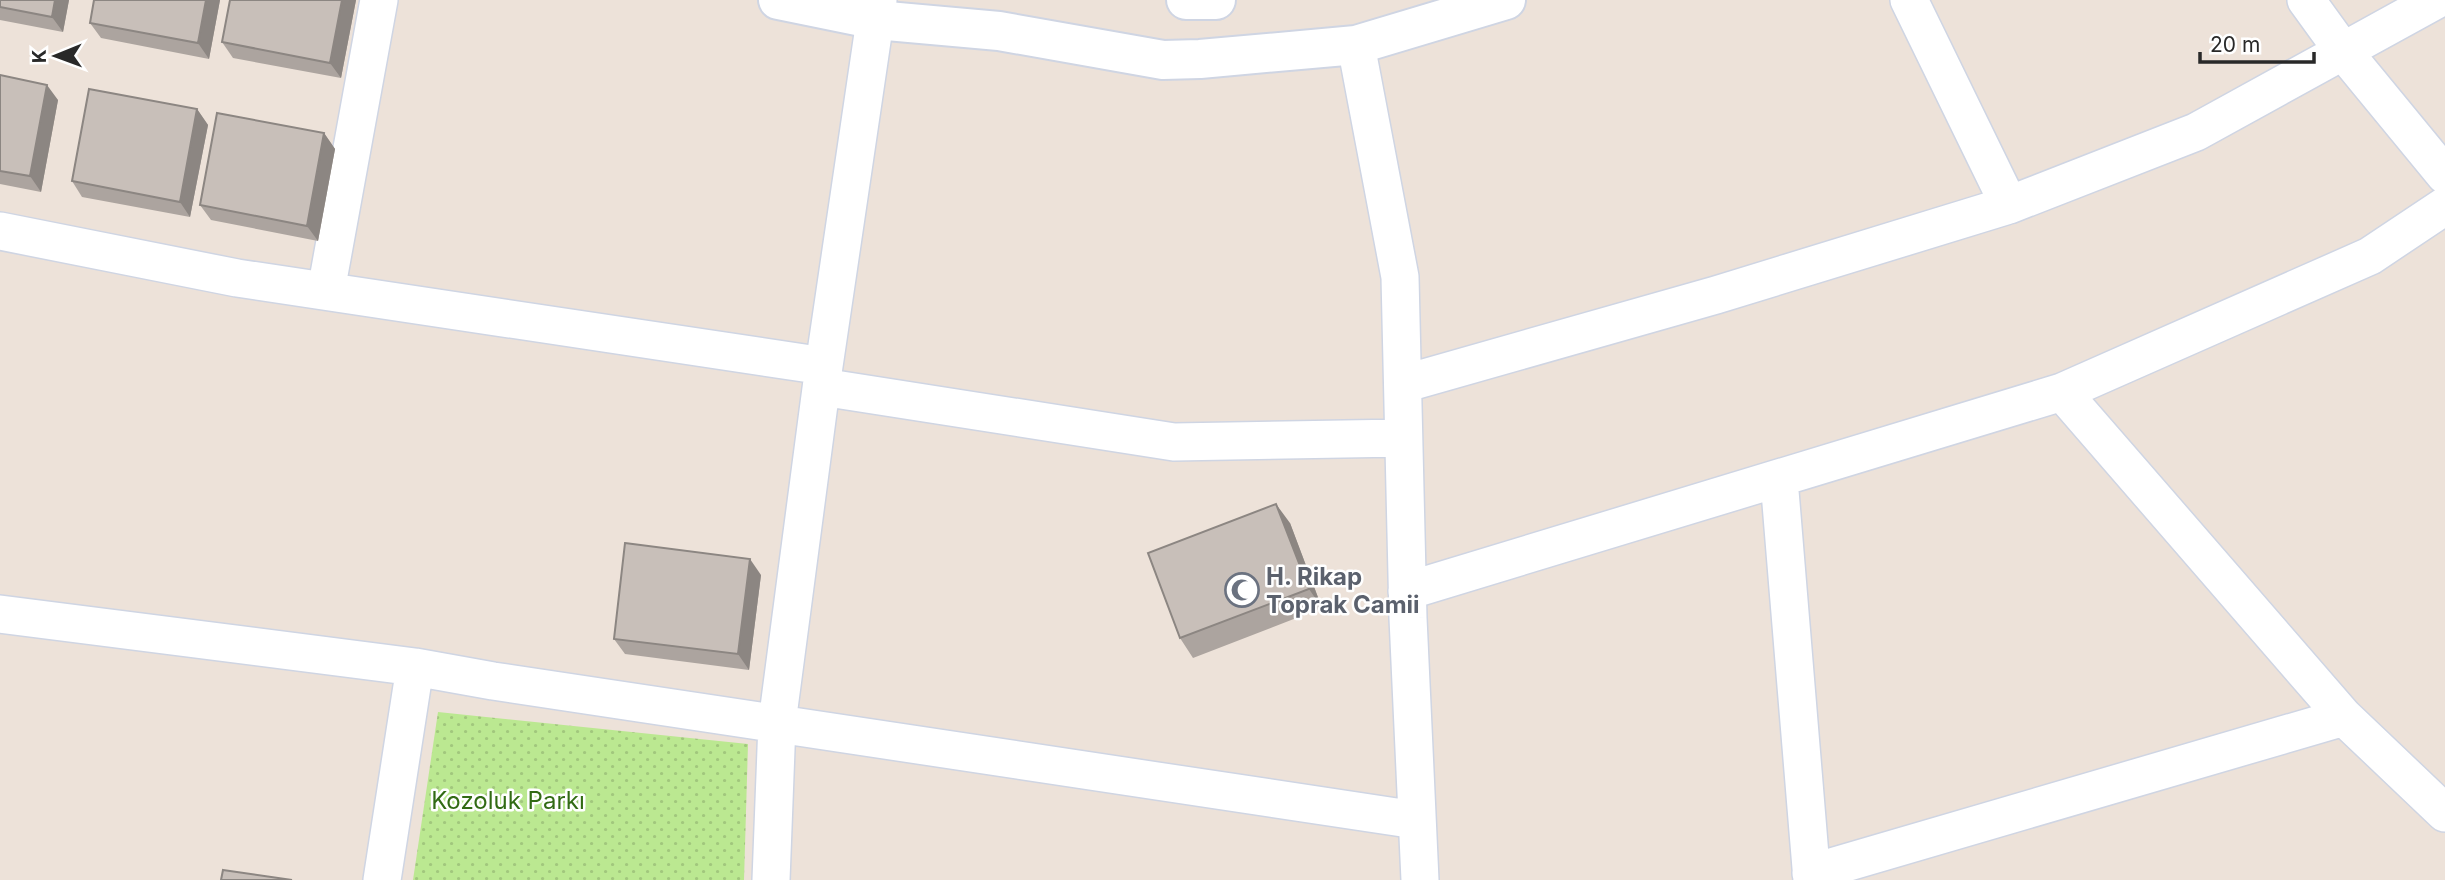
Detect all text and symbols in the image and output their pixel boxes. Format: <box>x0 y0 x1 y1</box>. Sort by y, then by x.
north arrow <box>21 21 91 91</box>
scale bar <box>2200 21 2314 65</box>
text: 20 m <box>2210 32 2260 57</box>
text: K <box>28 49 51 63</box>
place label: H. Rikap Toprak Camii <box>1266 562 1420 619</box>
mosque icon: H. Rikap Toprak Camii <box>1223 571 1261 609</box>
park label: Kozoluk Parkı <box>431 786 585 815</box>

